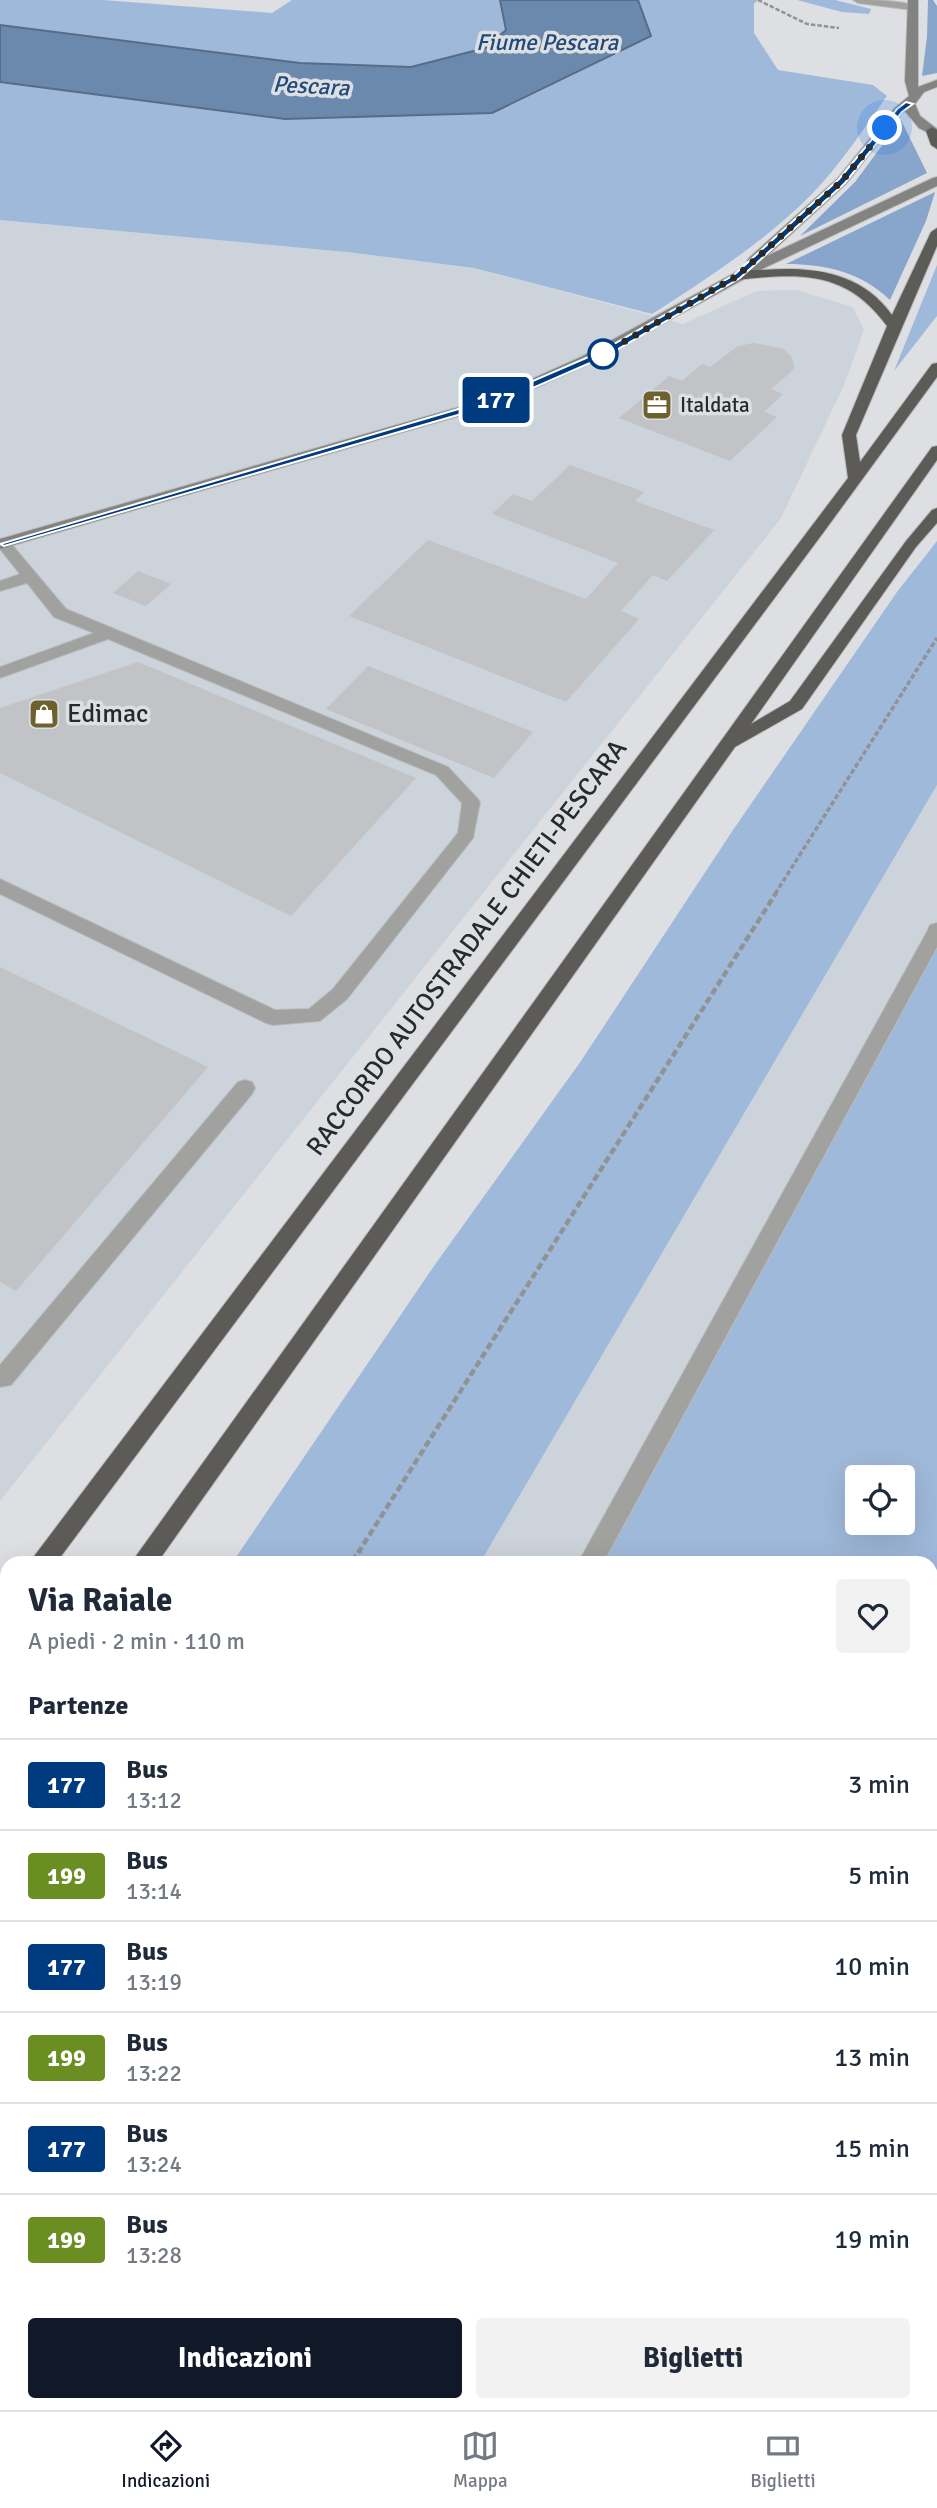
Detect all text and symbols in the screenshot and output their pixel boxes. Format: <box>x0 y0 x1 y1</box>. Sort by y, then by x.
water label: Fiume Pescara <box>476 28 619 57</box>
water label: Pescara <box>272 70 351 103</box>
your location <box>867 110 902 145</box>
unlabelled marker <box>588 339 618 369</box>
line badge: 177 <box>456 377 536 423</box>
text: 177 <box>477 385 515 415</box>
office icon: Italdata <box>640 388 674 422</box>
place label: Italdata <box>680 392 750 418</box>
shop icon: Edimac <box>27 697 61 731</box>
place label: Edimac <box>67 698 148 730</box>
street label: RACCORDO AUTOSTRADALE CHIETI-PESCARA <box>300 734 634 1162</box>
map controls <box>845 1465 915 1535</box>
button: locate <box>845 1465 915 1535</box>
button: heart <box>836 1579 910 1653</box>
text: Via Raiale <box>28 1580 172 1621</box>
text: A piedi · 2 min · 110 m <box>28 1627 245 1656</box>
text: Partenze <box>28 1690 128 1722</box>
text: Bus <box>126 1754 168 1786</box>
text: 3 min <box>848 1769 910 1801</box>
text: 177 <box>47 1770 86 1800</box>
text: 13:12 <box>126 1786 182 1815</box>
text: Bus <box>126 1845 168 1877</box>
text: 5 min <box>848 1860 910 1892</box>
text: 199 <box>47 1861 86 1891</box>
text: 13:14 <box>126 1877 182 1906</box>
text: Bus <box>126 1936 168 1968</box>
text: 10 min <box>834 1951 910 1983</box>
text: 177 <box>47 1952 86 1982</box>
text: 13:19 <box>126 1968 182 1997</box>
text: Bus <box>126 2027 168 2059</box>
text: 13 min <box>834 2042 910 2074</box>
text: 199 <box>47 2043 86 2073</box>
text: 13:22 <box>126 2059 182 2088</box>
text: Bus <box>126 2118 168 2150</box>
text: 15 min <box>834 2133 910 2165</box>
text: 177 <box>47 2134 86 2164</box>
text: 13:24 <box>126 2150 182 2179</box>
text: Bus <box>126 2209 168 2241</box>
text: 19 min <box>834 2224 910 2256</box>
text: 199 <box>47 2225 86 2255</box>
text: 13:28 <box>126 2241 182 2270</box>
button: Indicazioni <box>28 2318 462 2398</box>
button: Biglietti <box>476 2318 910 2398</box>
tab: Indicazioni <box>121 2427 210 2493</box>
tab: Mappa <box>453 2427 508 2493</box>
tab: Biglietti <box>750 2427 816 2493</box>

